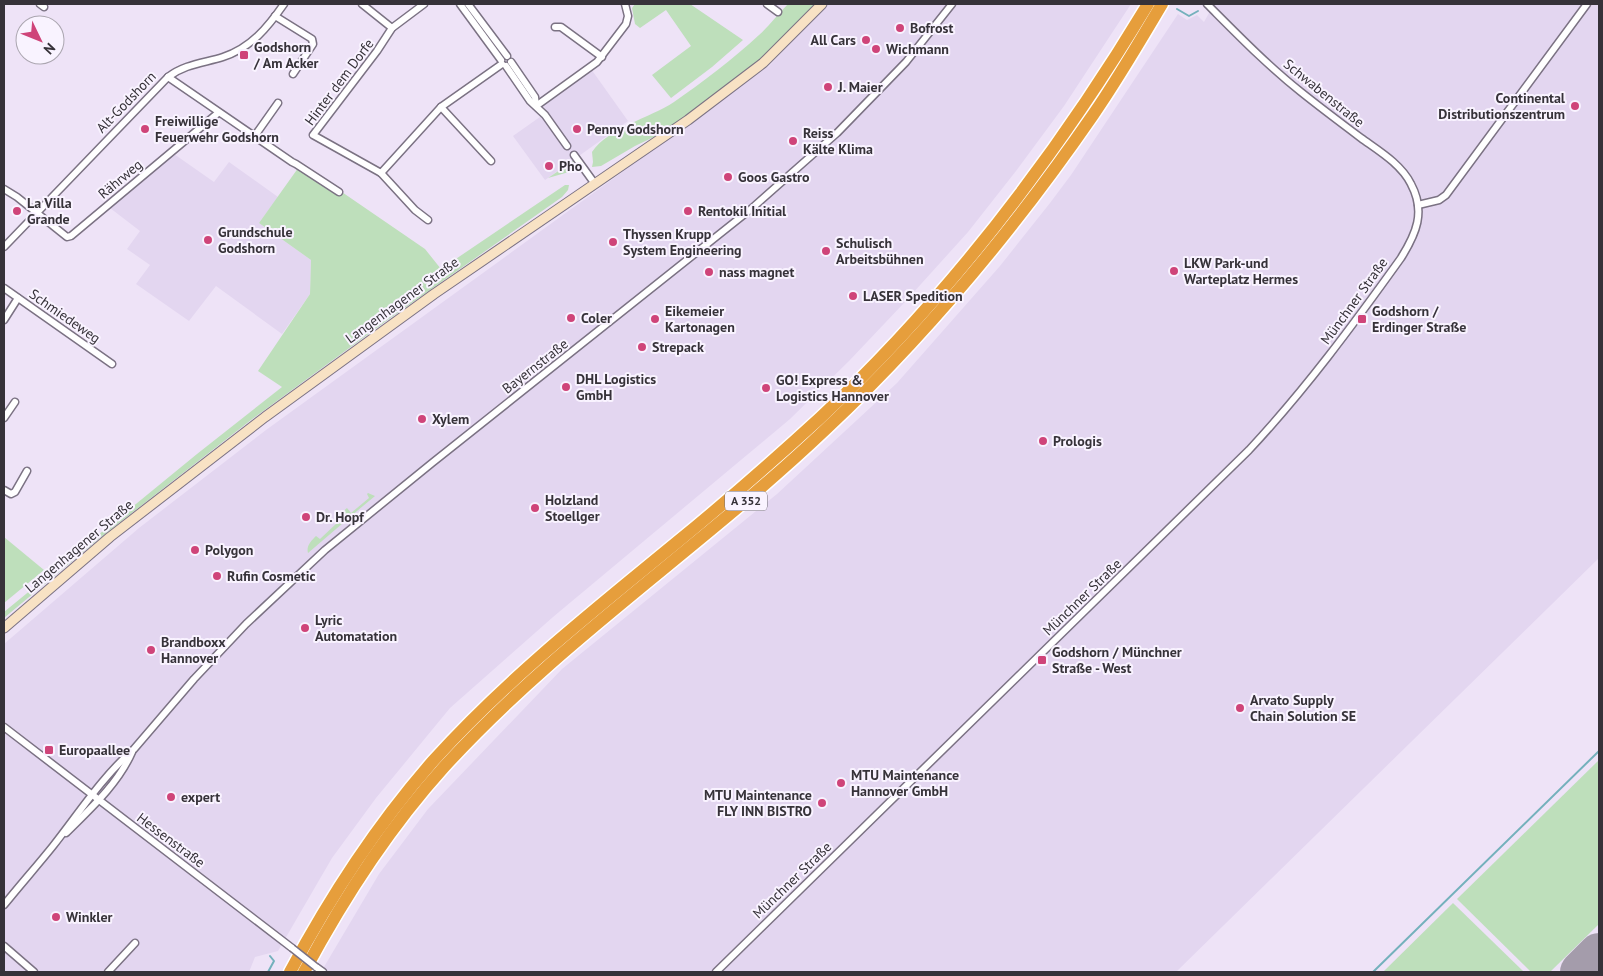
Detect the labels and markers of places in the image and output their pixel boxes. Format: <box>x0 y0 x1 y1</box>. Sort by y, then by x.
place label: Bofrost <box>910 19 953 37</box>
marker: Bofrost <box>894 22 906 34</box>
place label: All Cars <box>811 31 856 49</box>
marker: All Cars <box>860 34 872 46</box>
place label: Godshorn / Am Acker <box>253 38 318 72</box>
place label: Wichmann <box>886 40 949 58</box>
marker: Wichmann <box>870 43 882 55</box>
marker: Godshorn / Am Acker <box>238 49 250 61</box>
place label: J. Maier <box>837 78 883 96</box>
marker: J. Maier <box>822 81 834 93</box>
place label: Continental Distributionszentrum <box>1438 89 1566 123</box>
marker: Continental Distributionszentrum <box>1569 100 1581 112</box>
place label: Freiwillige Feuerwehr Godshorn <box>155 112 279 146</box>
place label: Penny Godshorn <box>587 120 684 138</box>
marker: Freiwillige Feuerwehr Godshorn <box>139 123 151 135</box>
marker: Penny Godshorn <box>571 123 583 135</box>
place label: Reiss Kälte Klima <box>803 124 873 158</box>
marker: Reiss Kälte Klima <box>787 135 799 147</box>
place label: Pho <box>559 157 583 175</box>
marker: Pho <box>543 160 555 172</box>
place label: Goos Gastro <box>738 168 810 186</box>
marker: Goos Gastro <box>722 171 734 183</box>
place label: La Villa Grande <box>27 194 72 228</box>
place label: Rentokil Initial <box>698 202 787 220</box>
marker: La Villa Grande <box>11 205 23 217</box>
marker: Rentokil Initial <box>682 205 694 217</box>
place label: Grundschule Godshorn <box>218 223 293 257</box>
place label: Thyssen Krupp System Engineering <box>623 225 742 259</box>
marker: Grundschule Godshorn <box>202 234 214 246</box>
place label: Schulisch Arbeitsbühnen <box>836 234 924 268</box>
marker: Thyssen Krupp System Engineering <box>607 236 619 248</box>
marker: Schulisch Arbeitsbühnen <box>820 245 832 257</box>
place label: LKW Park-und Warteplatz Hermes <box>1184 254 1298 288</box>
place label: nass magnet <box>719 263 794 281</box>
marker: LKW Park-und Warteplatz Hermes <box>1168 265 1180 277</box>
marker: nass magnet <box>703 266 715 278</box>
place label: LASER Spedition <box>863 287 963 305</box>
marker: LASER Spedition <box>847 290 859 302</box>
place label: Eikemeier Kartonagen <box>665 302 735 336</box>
place label: Godshorn / Erdinger Straße <box>1372 302 1466 336</box>
place label: Coler <box>581 309 612 327</box>
marker: Coler <box>565 312 577 324</box>
marker: Eikemeier Kartonagen <box>649 313 661 325</box>
marker: Godshorn / Erdinger Straße <box>1356 313 1368 325</box>
place label: Strepack <box>652 338 704 356</box>
marker: Strepack <box>636 341 648 353</box>
place label: DHL Logistics GmbH <box>576 370 656 404</box>
place label: GO! Express & Logistics Hannover <box>776 371 889 405</box>
marker: DHL Logistics GmbH <box>560 381 572 393</box>
marker: GO! Express & Logistics Hannover <box>760 382 772 394</box>
place label: Xylem <box>432 410 469 428</box>
marker: Xylem <box>416 413 428 425</box>
place label: Prologis <box>1053 432 1102 450</box>
marker: Prologis <box>1037 435 1049 447</box>
place label: Holzland Stoellger <box>545 491 600 525</box>
marker: Holzland Stoellger <box>529 502 541 514</box>
place label: Dr. Hopf <box>316 508 365 526</box>
marker: Dr. Hopf <box>300 511 312 523</box>
place label: Polygon <box>205 541 253 559</box>
marker: Polygon <box>189 544 201 556</box>
place label: Rufin Cosmetic <box>227 567 316 585</box>
marker: Rufin Cosmetic <box>211 570 223 582</box>
place label: Lyric Automatation <box>315 611 397 645</box>
marker: Lyric Automatation <box>299 622 311 634</box>
place label: Brandboxx Hannover <box>161 633 226 667</box>
place label: Godshorn / Münchner Straße - West <box>1052 643 1182 677</box>
marker: Brandboxx Hannover <box>145 644 157 656</box>
marker: Godshorn / Münchner Straße - West <box>1036 654 1048 666</box>
place label: Arvato Supply Chain Solution SE <box>1250 691 1356 725</box>
marker: Arvato Supply Chain Solution SE <box>1234 702 1246 714</box>
place label: Europaallee <box>59 741 130 759</box>
marker: Europaallee <box>43 744 55 756</box>
place label: MTU Maintenance Hannover GmbH <box>851 766 959 800</box>
marker: MTU Maintenance Hannover GmbH <box>835 777 847 789</box>
place label: MTU Maintenance FLY INN BISTRO <box>704 786 812 820</box>
place label: expert <box>181 788 220 806</box>
marker: expert <box>165 791 177 803</box>
marker: MTU Maintenance FLY INN BISTRO <box>816 797 828 809</box>
place label: Winkler <box>66 908 113 926</box>
marker: Winkler <box>50 911 62 923</box>

